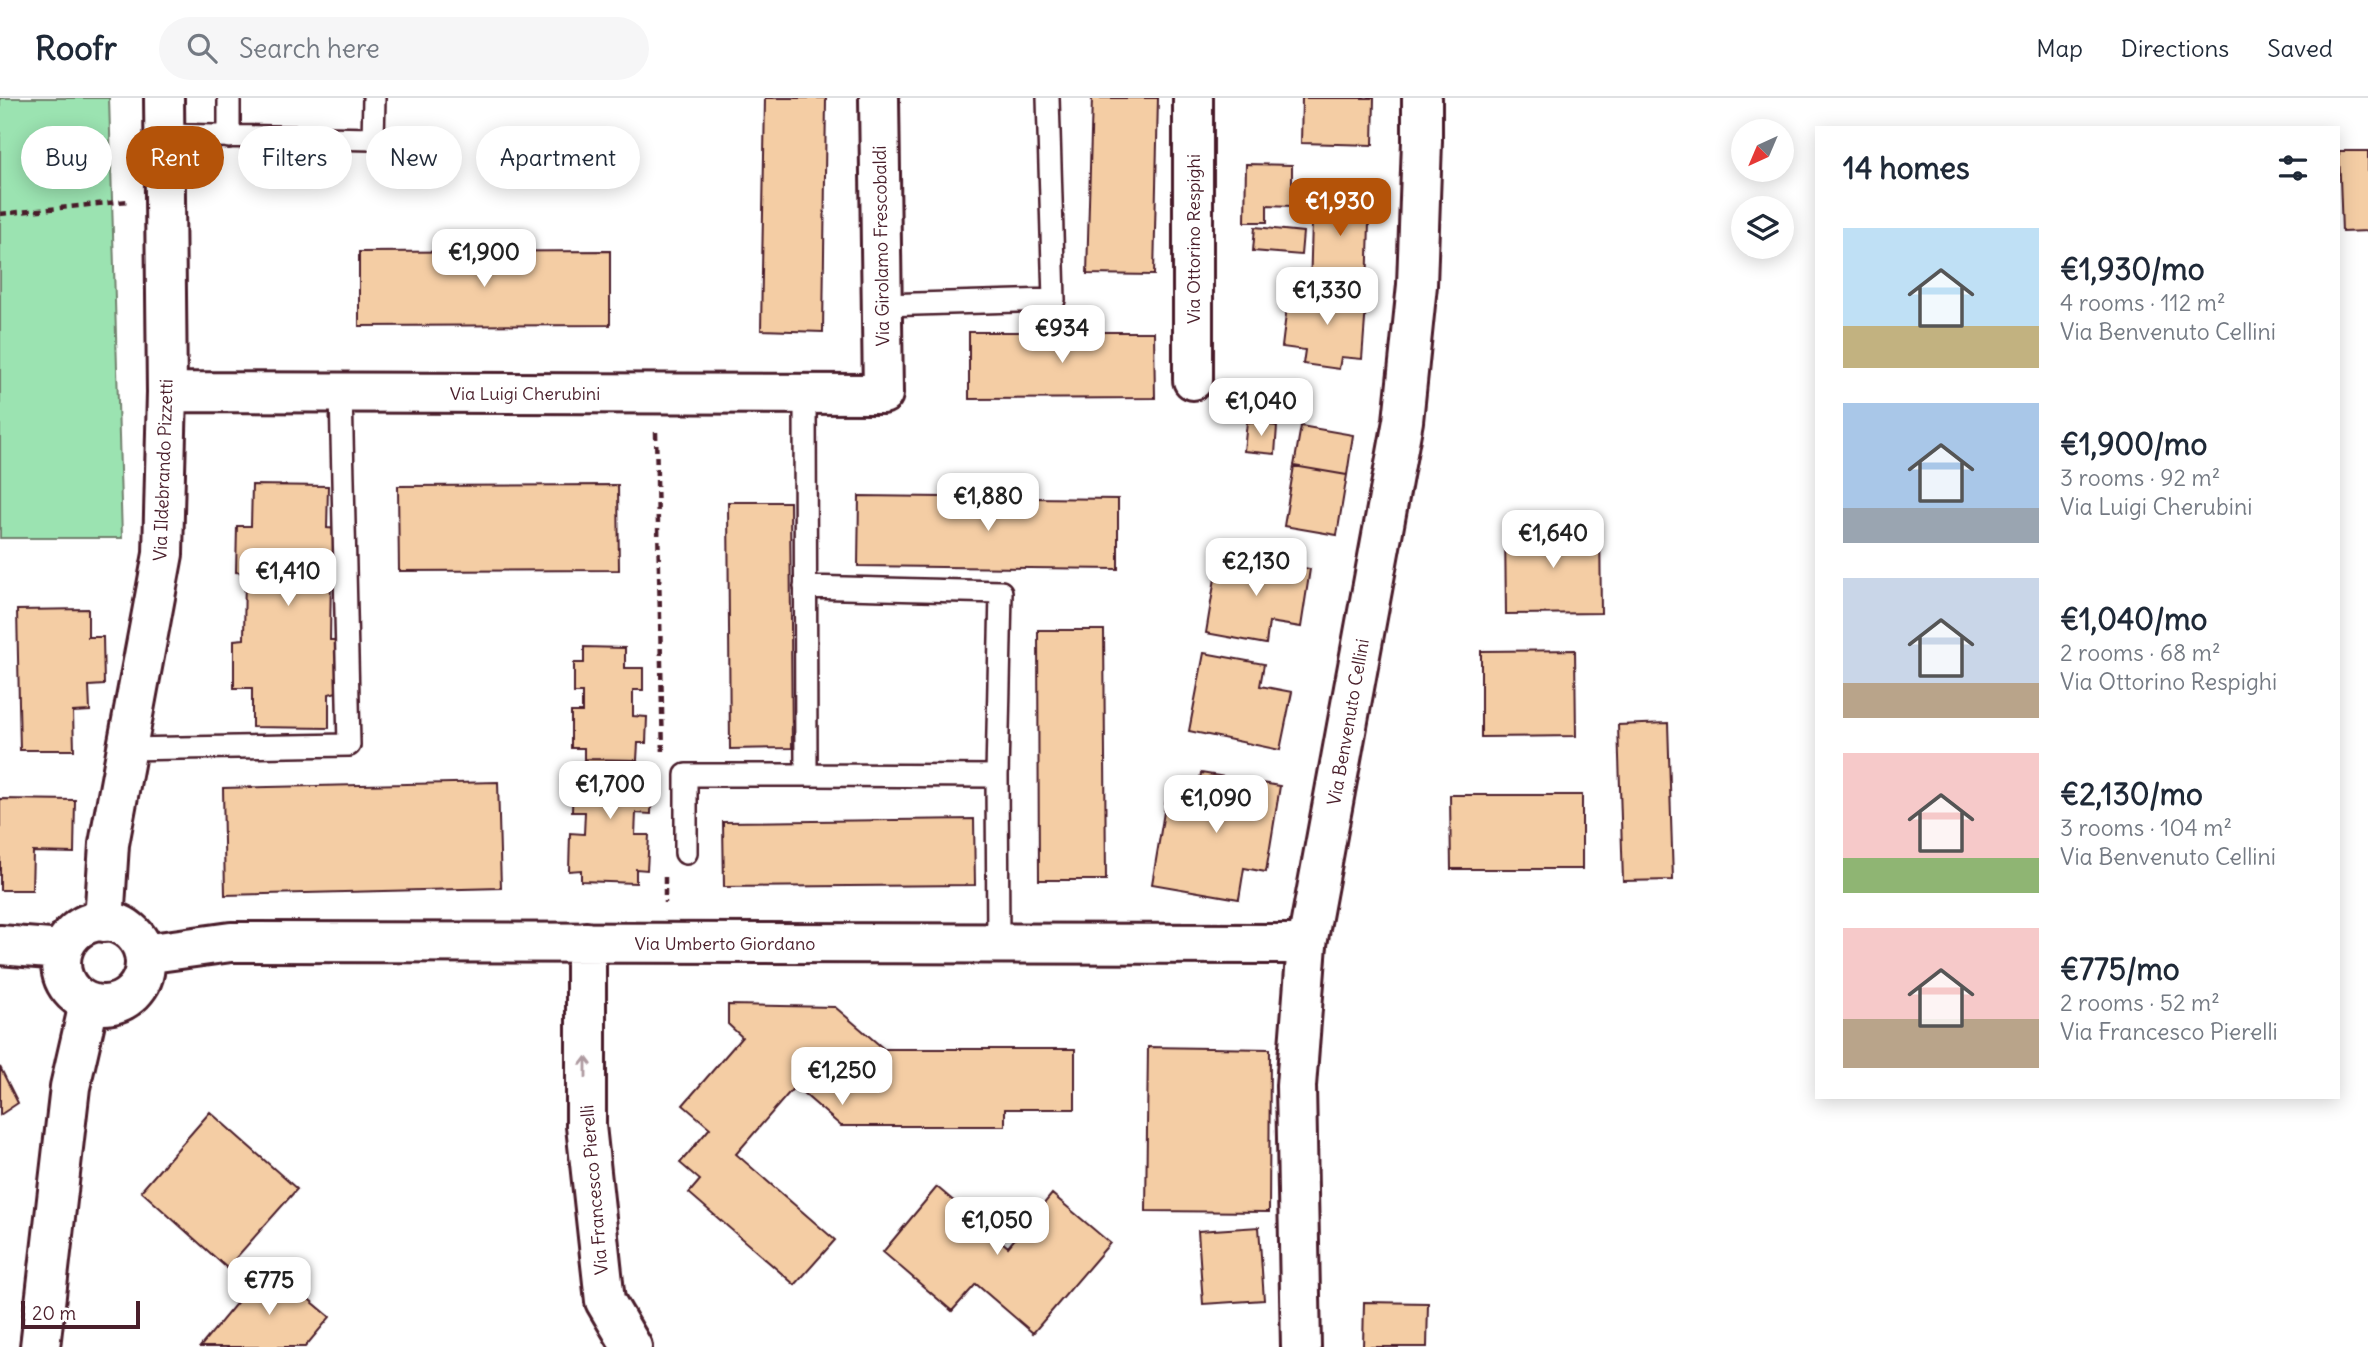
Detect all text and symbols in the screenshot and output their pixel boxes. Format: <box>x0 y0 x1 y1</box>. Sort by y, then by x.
search box <box>159 17 649 80</box>
text: Roofr <box>35 27 117 69</box>
icon: search <box>183 29 221 67</box>
text: Search here <box>239 32 380 65</box>
text: Map <box>2036 33 2083 63</box>
text: Directions <box>2121 33 2229 63</box>
text: Saved <box>2267 33 2333 63</box>
north arrow <box>1731 119 1794 182</box>
map controls <box>1731 119 1794 259</box>
chip: Buy <box>21 126 112 189</box>
chip: Rent <box>126 126 224 189</box>
chip: Filters <box>238 126 352 189</box>
chip: New <box>366 126 462 189</box>
chip: Apartment <box>476 126 640 189</box>
street label: Via Girolamo Frescobaldi <box>868 145 894 347</box>
text: 14 homes <box>1843 149 1970 187</box>
icon: filters <box>2274 149 2312 187</box>
street label: Via Ottorino Respighi <box>1182 154 1205 324</box>
pin: €1,930 <box>1283 178 1397 238</box>
text: €1,930 <box>1305 186 1375 215</box>
button: layers <box>1731 196 1794 259</box>
pin: €1,900 <box>427 230 541 289</box>
text: €1,900 <box>448 237 520 266</box>
text: €1,930/mo <box>2060 250 2205 288</box>
icon: home <box>1899 256 1983 340</box>
pin: €1,330 <box>1270 268 1384 327</box>
text: €1,330 <box>1292 275 1362 304</box>
text: 4 rooms · 112 m² <box>2060 288 2226 317</box>
pin: €934 <box>1021 306 1103 365</box>
text: €934 <box>1035 313 1089 342</box>
text: Via Benvenuto Cellini <box>2060 317 2276 346</box>
pin: €1,040 <box>1204 378 1318 438</box>
street label: Via Ildebrando Pizzetti <box>148 379 178 561</box>
street label: Via Luigi Cherubini <box>450 382 600 405</box>
text: €1,040 <box>1225 386 1297 415</box>
text: €1,900/mo <box>2060 425 2207 463</box>
icon: home <box>1899 431 1983 515</box>
text: 3 rooms · 92 m² <box>2060 463 2220 492</box>
pin: €1,880 <box>931 474 1045 533</box>
text: €1,880 <box>953 481 1023 510</box>
text: Via Luigi Cherubini <box>2060 492 2252 521</box>
pin: €1,640 <box>1496 510 1610 570</box>
text: €1,640 <box>1518 518 1588 547</box>
pin: €2,130 <box>1199 538 1313 598</box>
text: €2,130 <box>1222 546 1290 575</box>
pin: €1,410 <box>231 548 345 608</box>
text: €1,410 <box>255 556 321 585</box>
text: €1,040/mo <box>2060 600 2207 638</box>
icon: home <box>1899 606 1983 690</box>
street label: Via Benvenuto Cellini <box>1322 637 1374 807</box>
text: 2 rooms · 68 m² <box>2060 638 2221 667</box>
text: Via Ottorino Respighi <box>2060 667 2277 696</box>
pin: €1,700 <box>553 762 667 821</box>
text: €1,700 <box>575 769 645 798</box>
text: €2,130/mo <box>2060 775 2203 813</box>
pin: €1,090 <box>1159 776 1273 835</box>
icon: home <box>1899 781 1983 865</box>
text: €1,090 <box>1180 783 1252 812</box>
text: 3 rooms · 104 m² <box>2060 813 2232 842</box>
text: Via Benvenuto Cellini <box>2060 842 2276 871</box>
street label: Via Umberto Giordano <box>635 932 815 955</box>
text: €775/mo <box>2060 950 2180 988</box>
icon: home <box>1899 956 1983 1040</box>
text: 2 rooms · 52 m² <box>2060 988 2220 1017</box>
text: Via Francesco Pierelli <box>2060 1017 2278 1046</box>
pin: €1,250 <box>785 1048 899 1107</box>
text: €1,250 <box>807 1055 877 1084</box>
one-way arrow <box>579 1056 593 1079</box>
street label: Via Francesco Pierelli <box>575 1104 613 1276</box>
pin: €1,050 <box>940 1198 1054 1257</box>
text: €1,050 <box>961 1205 1033 1234</box>
pin: €775 <box>228 1258 310 1317</box>
text: €775 <box>244 1265 294 1294</box>
scale bar <box>21 1298 140 1330</box>
text: 20 m <box>32 1301 76 1325</box>

